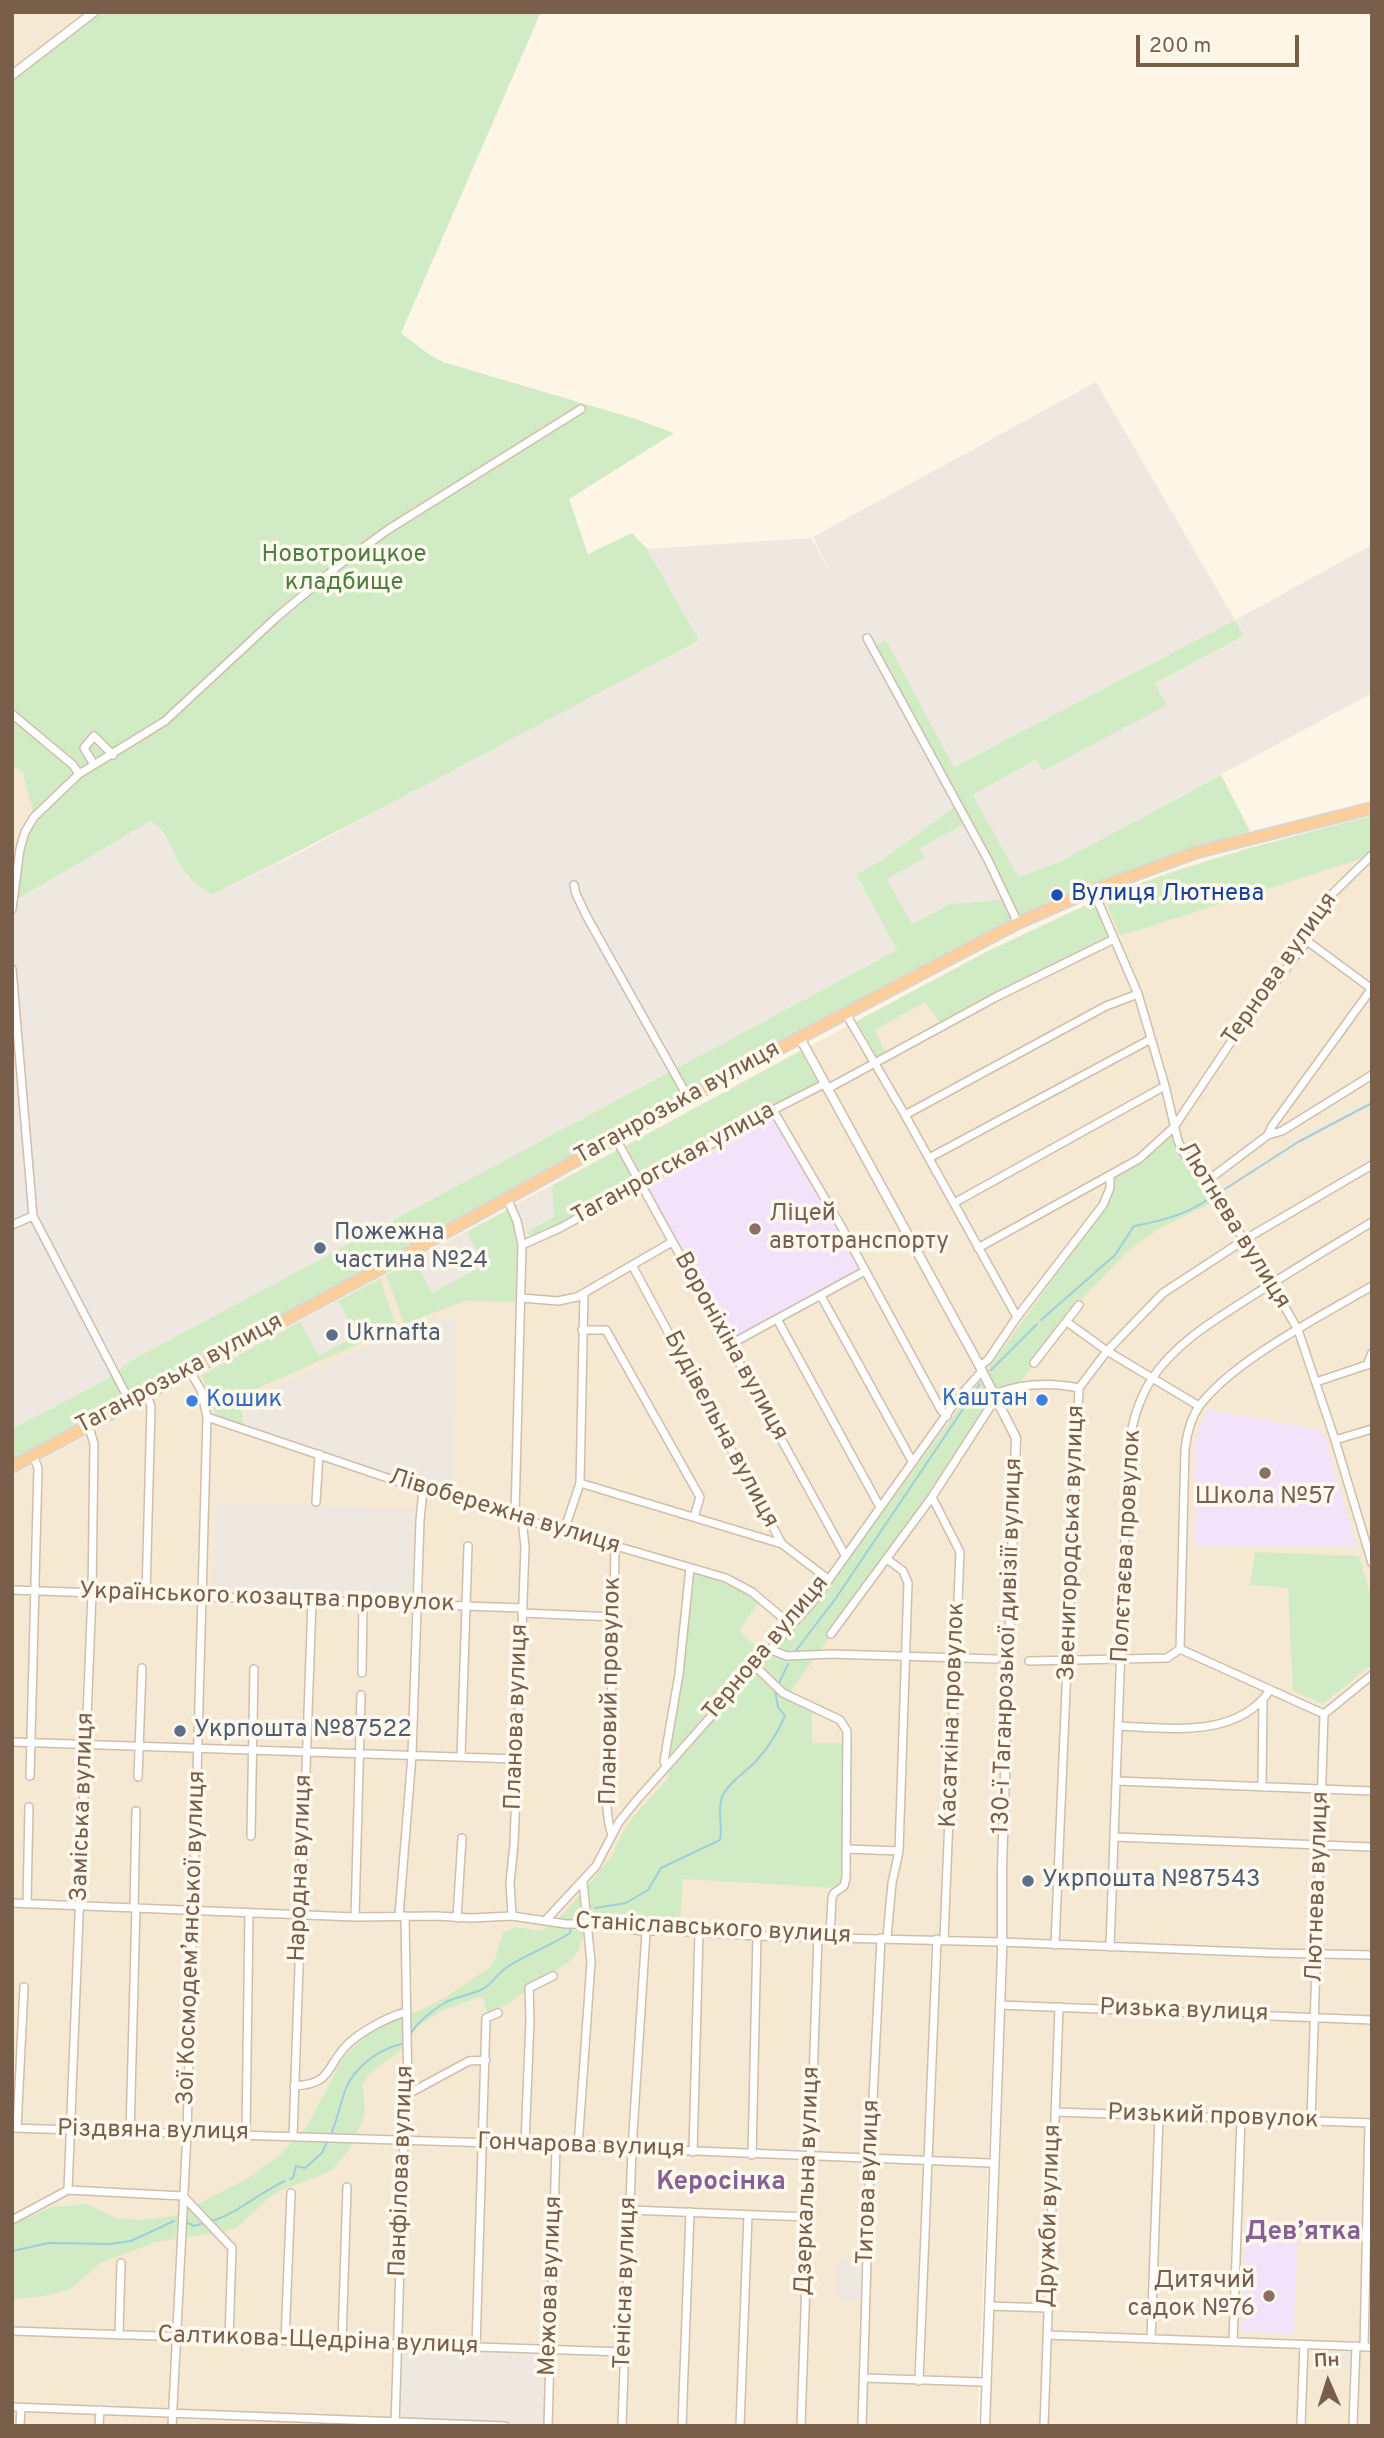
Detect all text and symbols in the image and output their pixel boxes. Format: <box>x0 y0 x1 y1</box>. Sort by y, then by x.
scale bar <box>1139 21 1302 65</box>
text: 200 m <box>1149 33 1211 60</box>
park label: Новотроицкое кладбище <box>262 542 426 598</box>
place label: Вулиця Лютнева <box>1071 881 1264 909</box>
marker: Вулиця Лютнева <box>1049 887 1065 903</box>
street label: Тернова вулиця <box>1217 888 1345 1052</box>
street label: Таганрозька вулиця <box>570 1036 786 1172</box>
street label: Таганрогская улица <box>568 1097 780 1233</box>
street label: Лютнева вулиця <box>1170 1137 1296 1315</box>
place label: Ліцей автотранспорту <box>769 1201 949 1257</box>
place label: Пожежна частина №24 <box>334 1220 488 1276</box>
marker: Ліцей автотранспорту <box>747 1221 763 1237</box>
marker: Пожежна частина №24 <box>312 1240 328 1256</box>
street label: Вороніхіна вулиця <box>666 1248 794 1446</box>
street label: Таганрозька вулиця <box>72 1308 288 1442</box>
place label: Ukrnafta <box>346 1321 441 1349</box>
marker: Ukrnafta <box>324 1327 340 1343</box>
street label: Будівельна вулиця <box>656 1327 784 1533</box>
place label: Каштан <box>942 1386 1028 1414</box>
place label: Кошик <box>206 1387 282 1415</box>
marker: Каштан <box>1034 1392 1050 1408</box>
marker: Кошик <box>184 1393 200 1409</box>
street label: Звенигородська вулиця <box>1054 1404 1092 1682</box>
street label: Полєтаєва провулок <box>1108 1429 1148 1663</box>
street label: 130-ї Таганрозької дивізії вулиця <box>988 1457 1030 1835</box>
street label: Лівобережна вулиця <box>385 1464 623 1562</box>
marker: Школа №57 <box>1257 1465 1273 1481</box>
place label: Школа №57 <box>1195 1484 1335 1512</box>
street label: Тернова вулиця <box>698 1570 836 1728</box>
street label: Плановий провулок <box>596 1577 628 1805</box>
street label: Українського козацтва провулок <box>79 1578 455 1620</box>
street label: Касаткіна провулок <box>936 1602 972 1828</box>
street label: Планова вулиця <box>500 1623 536 1811</box>
street label: Заміська вулиця <box>66 1712 102 1902</box>
place label: Укрпошта №87522 <box>194 1717 412 1745</box>
marker: Укрпошта №87522 <box>172 1723 188 1739</box>
street label: Зої Космодем’янської вулиця <box>173 1770 213 2106</box>
street label: Народна вулиця <box>284 1774 320 1962</box>
street label: Лютнева вулиця <box>1301 1791 1337 1983</box>
place label: Укрпошта №87543 <box>1042 1867 1261 1895</box>
marker: Укрпошта №87543 <box>1020 1873 1036 1889</box>
street label: Станіславського вулиця <box>574 1908 852 1952</box>
street label: Ризька вулиця <box>1099 1995 1269 2029</box>
street label: Панфілова вулиця <box>385 2065 421 2277</box>
street label: Дзеркальна вулиця <box>791 2066 827 2296</box>
street label: Титова вулиця <box>853 2099 887 2265</box>
street label: Ризький провулок <box>1107 2100 1319 2136</box>
street label: Різдвяна вулиця <box>57 2116 249 2148</box>
street label: Дружби вулиця <box>1033 2124 1069 2308</box>
street label: Гончарова вулиця <box>477 2129 685 2165</box>
district label: Керосінка <box>656 2168 786 2200</box>
street label: Межова вулиця <box>534 2195 570 2377</box>
street label: Тенісна вулиця <box>610 2196 644 2370</box>
district label: Дев’ятка <box>1245 2218 1361 2250</box>
place label: Дитячий садок №76 <box>1128 2268 1255 2324</box>
marker: Дитячий садок №76 <box>1261 2288 1277 2304</box>
street label: Салтикова-Щедріна вулиця <box>157 2322 479 2362</box>
north arrow <box>1293 2347 1363 2417</box>
text: Пн <box>1313 2348 1340 2374</box>

